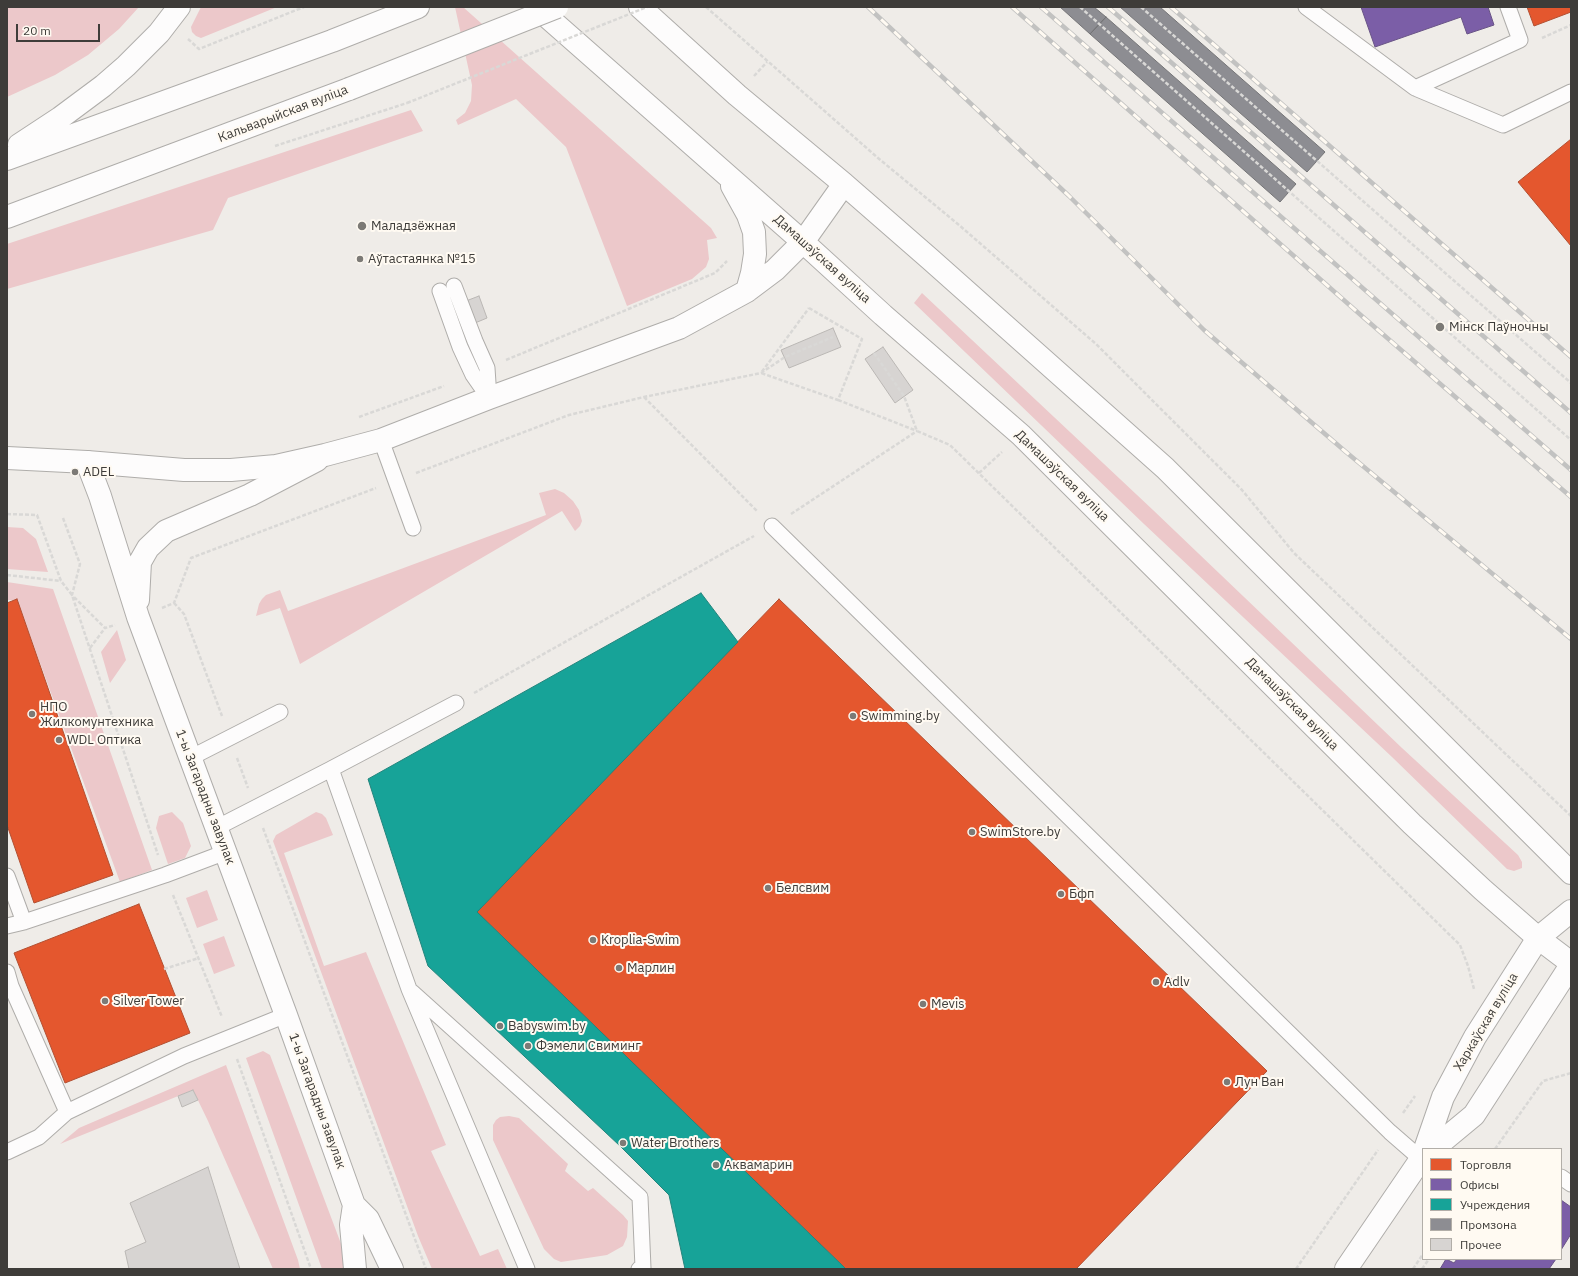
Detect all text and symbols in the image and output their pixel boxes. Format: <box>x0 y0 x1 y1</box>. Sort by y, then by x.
scale bar <box>18 16 102 42</box>
text: 20 m <box>23 23 51 38</box>
street label: Кальварыйская вуліца <box>216 82 350 146</box>
street label: Дамашэўская вуліца <box>770 211 874 307</box>
place label: Маладзёжная <box>371 218 456 234</box>
marker: Маладзёжная <box>356 220 368 232</box>
place label: Аўтастаянка №15 <box>368 251 476 267</box>
marker: Аўтастаянка №15 <box>355 254 365 264</box>
place label: Мінск Паўночны <box>1449 319 1549 335</box>
marker: Мінск Паўночны <box>1434 321 1446 333</box>
street label: Дамашэўская вуліца <box>1012 427 1112 525</box>
place label: ADEL <box>83 464 114 480</box>
marker: ADEL <box>70 467 80 477</box>
street label: Дамашэўская вуліца <box>1242 654 1342 754</box>
place label: НПО Жилкомунтехника <box>40 699 154 730</box>
place label: Swimming.by <box>861 708 940 724</box>
marker: НПО Жилкомунтехника <box>27 709 37 719</box>
marker: Swimming.by <box>848 711 858 721</box>
street label: 1-ы Загарадны завулак <box>172 727 238 867</box>
place label: WDL Оптика <box>67 732 141 748</box>
marker: WDL Оптика <box>54 735 64 745</box>
place label: SwimStore.by <box>980 824 1061 840</box>
marker: SwimStore.by <box>967 827 977 837</box>
place label: Белсвим <box>776 880 829 896</box>
marker: Белсвим <box>763 883 773 893</box>
place label: Бфп <box>1069 886 1094 902</box>
marker: Бфп <box>1056 889 1066 899</box>
place label: Kroplia-Swim <box>601 932 679 948</box>
marker: Kroplia-Swim <box>588 935 598 945</box>
place label: Марлин <box>627 960 675 976</box>
marker: Марлин <box>614 963 624 973</box>
street label: Харкаўская вуліца <box>1451 970 1521 1074</box>
place label: Adlv <box>1164 974 1190 990</box>
marker: Adlv <box>1151 977 1161 987</box>
place label: Silver Tower <box>113 993 184 1009</box>
marker: Silver Tower <box>100 996 110 1006</box>
place label: Mevis <box>931 996 965 1012</box>
marker: Mevis <box>918 999 928 1009</box>
place label: Babyswim.by <box>508 1018 586 1034</box>
marker: Babyswim.by <box>495 1021 505 1031</box>
street label: 1-ы Загарадны завулак <box>285 1031 349 1171</box>
place label: Фэмели Свиминг <box>536 1038 641 1054</box>
marker: Фэмели Свиминг <box>523 1041 533 1051</box>
place label: Лун Ван <box>1235 1074 1284 1090</box>
marker: Лун Ван <box>1222 1077 1232 1087</box>
place label: Water Brothers <box>631 1135 720 1151</box>
marker: Water Brothers <box>618 1138 628 1148</box>
legend <box>1422 1148 1562 1260</box>
place label: Аквамарин <box>724 1157 792 1173</box>
text: Торговля <box>1460 1157 1511 1172</box>
marker: Аквамарин <box>711 1160 721 1170</box>
text: Офисы <box>1460 1177 1499 1192</box>
text: Учреждения <box>1460 1197 1530 1212</box>
text: Промзона <box>1460 1217 1517 1232</box>
text: Прочее <box>1460 1237 1502 1252</box>

